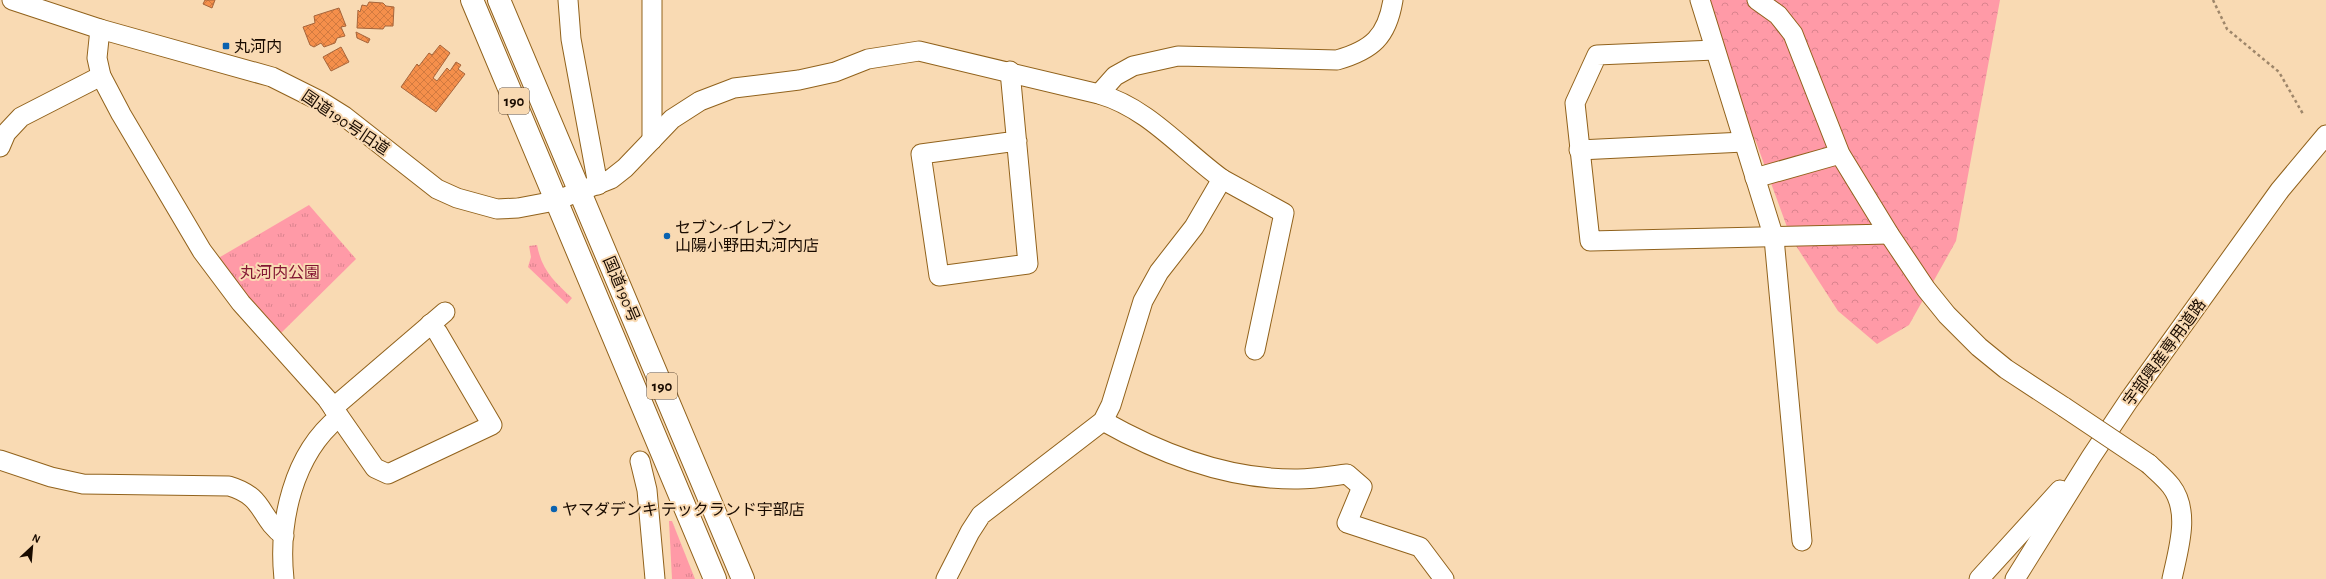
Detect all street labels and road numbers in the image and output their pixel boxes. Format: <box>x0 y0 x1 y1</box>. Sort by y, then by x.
street label: 国道190号旧道 <box>299 87 393 158</box>
road number: 190 <box>499 88 529 114</box>
street label: 国道190号 <box>600 254 643 324</box>
street label: 宇部興産専用道路 <box>2120 296 2209 409</box>
road number: 190 <box>647 373 677 399</box>

